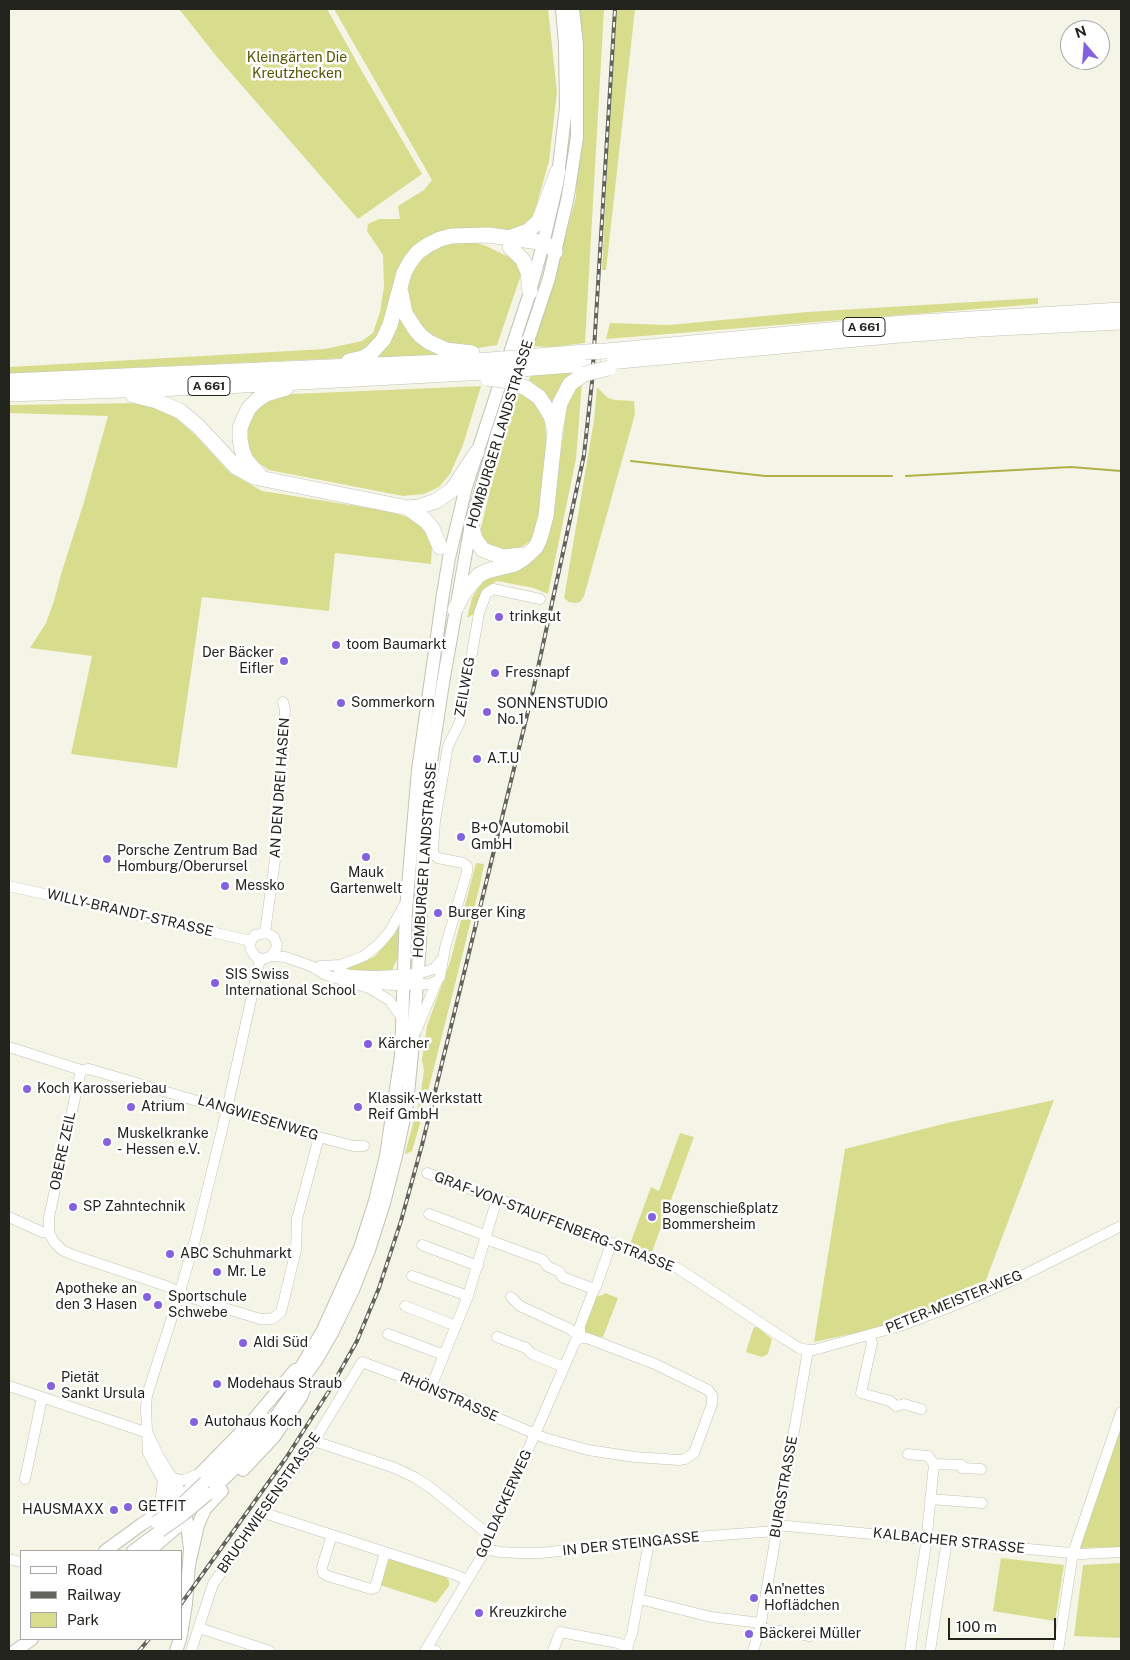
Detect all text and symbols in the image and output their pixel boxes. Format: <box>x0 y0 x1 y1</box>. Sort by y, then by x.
north arrow <box>1060 20 1110 70</box>
text: N <box>1073 22 1088 41</box>
park label: Kleingärten Die Kreutzhecken <box>247 50 347 82</box>
road number: A 661 <box>843 318 885 337</box>
street label: HOMBURGER LANDSTRASSE <box>463 338 537 530</box>
road number: A 661 <box>188 376 230 396</box>
place label: trinkgut <box>509 609 561 625</box>
marker: trinkgut <box>493 611 505 623</box>
place label: toom Baumarkt <box>346 637 446 653</box>
marker: toom Baumarkt <box>330 639 342 651</box>
place label: Der Bäcker Eifler <box>202 645 274 678</box>
marker: Der Bäcker Eifler <box>278 655 290 667</box>
street label: ZEILWEG <box>451 655 479 719</box>
place label: Fressnapf <box>505 665 570 681</box>
marker: Fressnapf <box>489 667 501 679</box>
place label: Sommerkorn <box>351 695 435 711</box>
place label: SONNENSTUDIO No.1 <box>497 696 608 729</box>
marker: Sommerkorn <box>335 697 347 709</box>
marker: SONNENSTUDIO No.1 <box>481 706 493 718</box>
street label: AN DEN DREI HASEN <box>267 717 293 859</box>
place label: A.T.U <box>487 751 519 767</box>
marker: A.T.U <box>471 753 483 765</box>
street label: HOMBURGER LANDSTRASSE <box>410 761 440 959</box>
place label: B+O Automobil GmbH <box>471 821 569 854</box>
marker: B+O Automobil GmbH <box>455 831 467 843</box>
place label: Porsche Zentrum Bad Homburg/Oberursel <box>117 843 258 876</box>
marker: Mauk Gartenwelt <box>360 851 372 863</box>
marker: Porsche Zentrum Bad Homburg/Oberursel <box>101 853 113 865</box>
place label: Mauk Gartenwelt <box>330 865 402 898</box>
place label: Messko <box>235 878 285 894</box>
marker: Messko <box>219 880 231 892</box>
street label: WILLY-BRANDT-STRASSE <box>45 886 215 940</box>
place label: Burger King <box>448 905 526 921</box>
marker: Burger King <box>432 907 444 919</box>
place label: SIS Swiss International School <box>225 967 356 1000</box>
marker: SIS Swiss International School <box>209 977 221 989</box>
place label: Kärcher <box>378 1036 430 1052</box>
marker: Kärcher <box>362 1038 374 1050</box>
place label: Koch Karosseriebau <box>37 1081 167 1097</box>
marker: Koch Karosseriebau <box>21 1083 33 1095</box>
place label: Klassik-Werkstatt Reif GmbH <box>368 1091 482 1124</box>
street label: LANGWIESENWEG <box>196 1092 320 1144</box>
place label: Atrium <box>141 1099 185 1115</box>
marker: Atrium <box>125 1101 137 1113</box>
marker: Klassik-Werkstatt Reif GmbH <box>352 1101 364 1113</box>
street label: OBERE ZEIL <box>46 1110 80 1192</box>
place label: Muskelkranke - Hessen e.V. <box>117 1126 209 1158</box>
marker: Muskelkranke - Hessen e.V. <box>101 1136 113 1148</box>
street label: GRAF-VON-STAUFFENBERG-STRASSE <box>432 1168 676 1276</box>
place label: SP Zahntechnik <box>83 1199 185 1215</box>
marker: SP Zahntechnik <box>67 1201 79 1213</box>
place label: Bogenschießplatz Bommersheim <box>662 1201 778 1234</box>
marker: Bogenschießplatz Bommersheim <box>646 1211 658 1223</box>
place label: ABC Schuhmarkt <box>180 1246 292 1262</box>
marker: ABC Schuhmarkt <box>164 1248 176 1260</box>
place label: Mr. Le <box>227 1264 266 1280</box>
marker: Mr. Le <box>211 1266 223 1278</box>
street label: PETER-MEISTER-WEG <box>883 1267 1025 1337</box>
place label: Apotheke an den 3 Hasen <box>55 1281 137 1314</box>
place label: Sportschule Schwebe <box>168 1289 247 1321</box>
marker: Apotheke an den 3 Hasen <box>141 1291 153 1303</box>
marker: Sportschule Schwebe <box>152 1299 164 1311</box>
place label: Aldi Süd <box>253 1335 308 1351</box>
marker: Aldi Süd <box>237 1337 249 1349</box>
street label: RHÖNSTRASSE <box>397 1369 501 1425</box>
place label: Pietät Sankt Ursula <box>61 1370 145 1402</box>
place label: Modehaus Straub <box>227 1376 342 1392</box>
marker: Modehaus Straub <box>211 1378 223 1390</box>
marker: Pietät Sankt Ursula <box>45 1380 57 1392</box>
place label: Autohaus Koch <box>204 1414 302 1430</box>
marker: Autohaus Koch <box>188 1416 200 1428</box>
street label: BRUCHWIESENSTRASSE <box>214 1429 324 1577</box>
street label: BURGSTRASSE <box>767 1435 801 1539</box>
street label: GOLDACKERWEG <box>473 1447 535 1561</box>
place label: GETFIT <box>138 1499 186 1515</box>
marker: GETFIT <box>122 1501 134 1513</box>
place label: HAUSMAXX <box>22 1502 104 1518</box>
marker: HAUSMAXX <box>108 1504 120 1516</box>
street label: KALBACHER STRASSE <box>872 1525 1026 1557</box>
street label: IN DER STEINGASSE <box>562 1528 700 1560</box>
legend <box>20 1550 182 1640</box>
text: Road <box>67 1561 103 1578</box>
place label: An'nettes Hoflädchen <box>764 1582 840 1614</box>
text: Railway <box>67 1586 121 1603</box>
marker: An'nettes Hoflädchen <box>748 1592 760 1604</box>
place label: Kreuzkirche <box>489 1605 567 1621</box>
marker: Kreuzkirche <box>473 1607 485 1619</box>
scale bar <box>950 1608 1058 1640</box>
text: Park <box>67 1611 99 1628</box>
text: 100 m <box>956 1618 997 1635</box>
place label: Bäckerei Müller <box>759 1626 861 1642</box>
marker: Bäckerei Müller <box>743 1628 755 1640</box>

